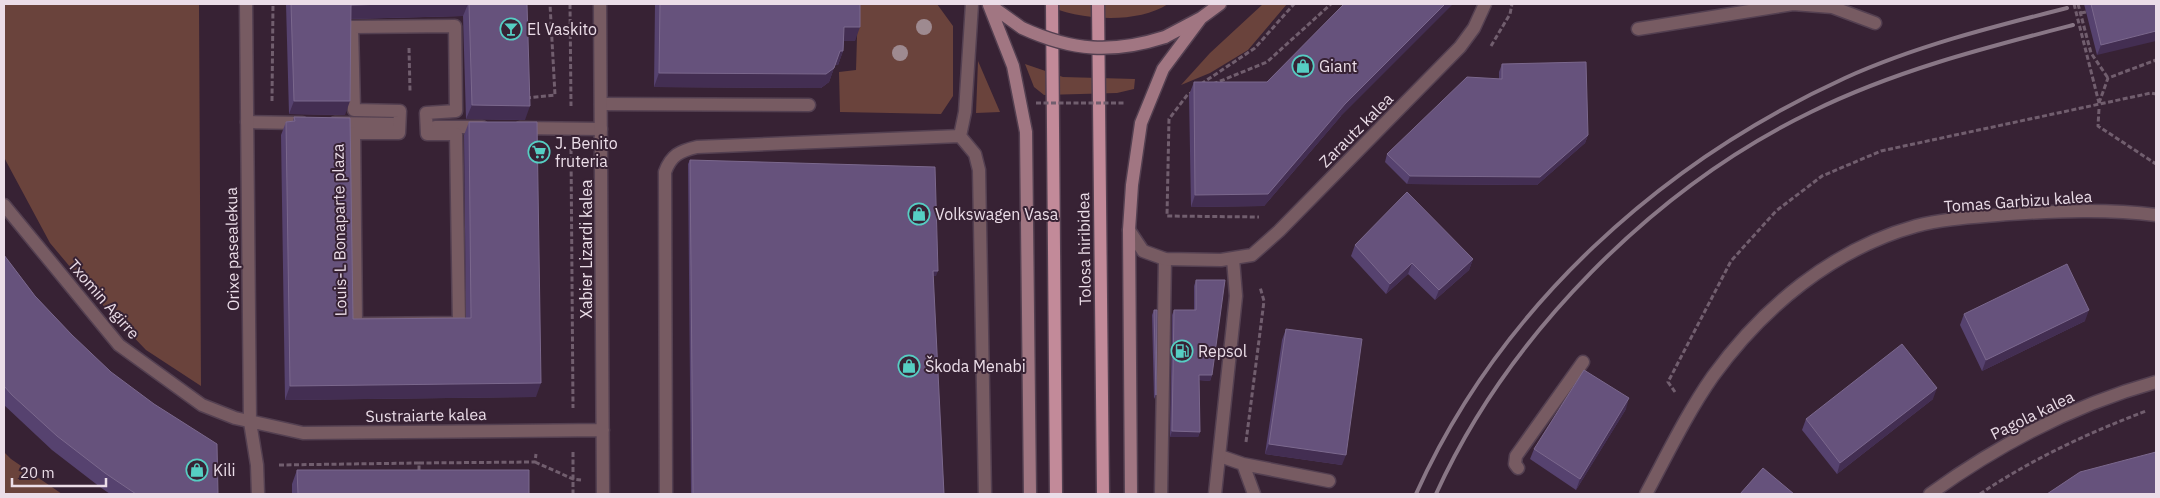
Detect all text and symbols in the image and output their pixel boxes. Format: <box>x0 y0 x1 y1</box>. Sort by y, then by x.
bar icon: El Vaskito <box>499 17 523 41</box>
place label: El Vaskito <box>527 19 597 39</box>
shop icon: Giant <box>1291 54 1315 78</box>
place label: Giant <box>1319 56 1357 76</box>
street label: Zarautz kalea <box>1315 88 1398 171</box>
place label: J. Benito fruteria <box>555 133 618 171</box>
supermarket icon: J. Benito fruteria <box>527 140 551 164</box>
street label: Louis-L Bonaparte plaza <box>327 143 351 317</box>
street label: Xabier Lizardi kalea <box>576 179 596 319</box>
street label: Tomas Garbizu kalea <box>1943 186 2093 216</box>
street label: Orixe pasealekua <box>221 187 243 311</box>
street label: Tolosa hiribidea <box>1073 192 1095 306</box>
shop icon: Volkswagen Vasa <box>907 202 931 226</box>
place label: Volkswagen Vasa <box>935 204 1059 224</box>
street label: Txomin Agirre <box>64 255 144 343</box>
fuel station icon: Repsol <box>1170 339 1194 363</box>
place label: Repsol <box>1198 341 1247 361</box>
shop icon: Škoda Menabi <box>897 354 921 378</box>
place label: Škoda Menabi <box>925 355 1026 376</box>
street label: Pagola kalea <box>1987 386 2078 444</box>
street label: Sustraiarte kalea <box>365 404 487 426</box>
scale bar <box>12 456 106 488</box>
shop icon: Kili <box>185 458 209 482</box>
place label: Kili <box>213 460 236 480</box>
text: 20 m <box>20 463 55 482</box>

